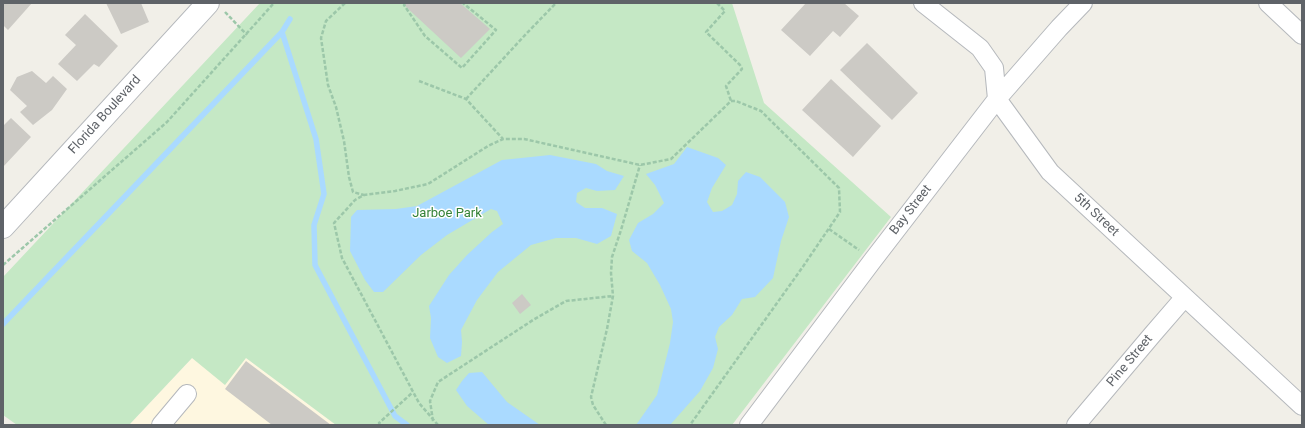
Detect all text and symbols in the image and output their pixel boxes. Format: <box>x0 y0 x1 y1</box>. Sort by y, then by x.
street label: Florida Boulevard <box>66 72 144 158</box>
street label: Bay Street <box>887 182 935 238</box>
street label: 5th Street <box>1070 190 1122 240</box>
park label: Jarboe Park <box>412 206 482 222</box>
street label: Pine Street <box>1104 332 1156 390</box>

